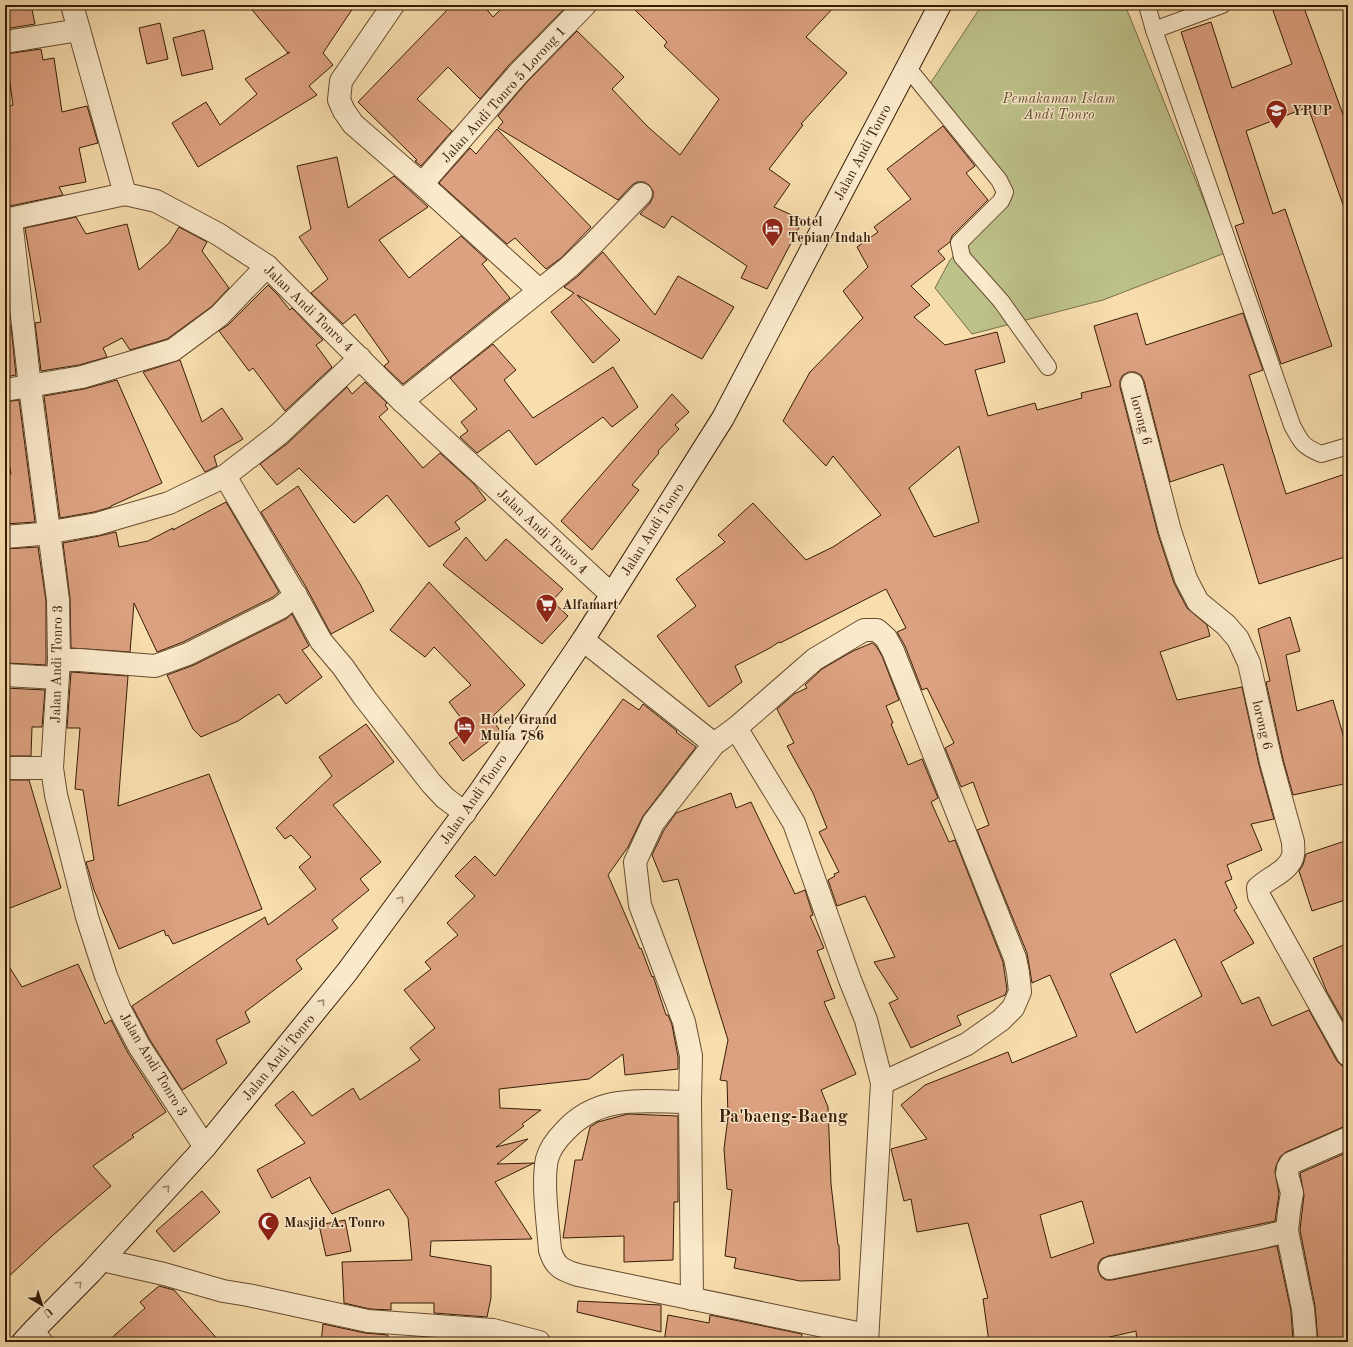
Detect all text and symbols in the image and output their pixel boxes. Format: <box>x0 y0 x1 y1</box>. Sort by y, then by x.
street label: Jalan Andi Tonro 5 Lorong 1 <box>439 24 569 166</box>
park label: Pemakaman Islam Andi Tonro <box>1001 92 1116 122</box>
school or university icon: YPUP <box>1264 97 1290 130</box>
street label: Jalan Andi Tonro <box>832 102 894 203</box>
place label: YPUP <box>1292 104 1333 118</box>
place label: Hotel Tepian Indah <box>788 215 871 245</box>
hotel icon: Hotel Tepian Indah <box>759 216 785 249</box>
street label: Jalan Andi Tonro 4 <box>261 263 356 355</box>
street label: lorong 6 <box>1128 394 1154 446</box>
street label: Jalan Andi Tonro <box>619 481 687 578</box>
street label: Jalan Andi Tonro 4 <box>494 486 590 577</box>
supermarket icon: Alfamart <box>534 591 560 624</box>
place label: Alfamart <box>562 598 618 612</box>
street label: Jalan Andi Tonro 3 <box>49 605 65 723</box>
street label: lorong 6 <box>1250 699 1275 751</box>
place label: Hotel Grand Mulia 786 <box>480 713 558 743</box>
hotel icon: Hotel Grand Mulia 786 <box>452 714 478 747</box>
street label: Jalan Andi Tonro <box>438 752 510 847</box>
one-way arrow <box>396 896 404 903</box>
one-way arrow <box>318 1000 325 1007</box>
street label: Jalan Andi Tonro 3 <box>117 1010 190 1119</box>
street label: Jalan Andi Tonro <box>240 1012 318 1103</box>
district label: Pa'baeng-Baeng <box>718 1108 848 1126</box>
one-way arrow <box>163 1185 170 1193</box>
mosque icon: Masjid A. Tonro <box>256 1209 282 1242</box>
place label: Masjid A. Tonro <box>284 1216 385 1230</box>
one-way arrow <box>74 1281 82 1289</box>
north arrow <box>22 1285 62 1325</box>
text: U <box>40 1305 54 1319</box>

